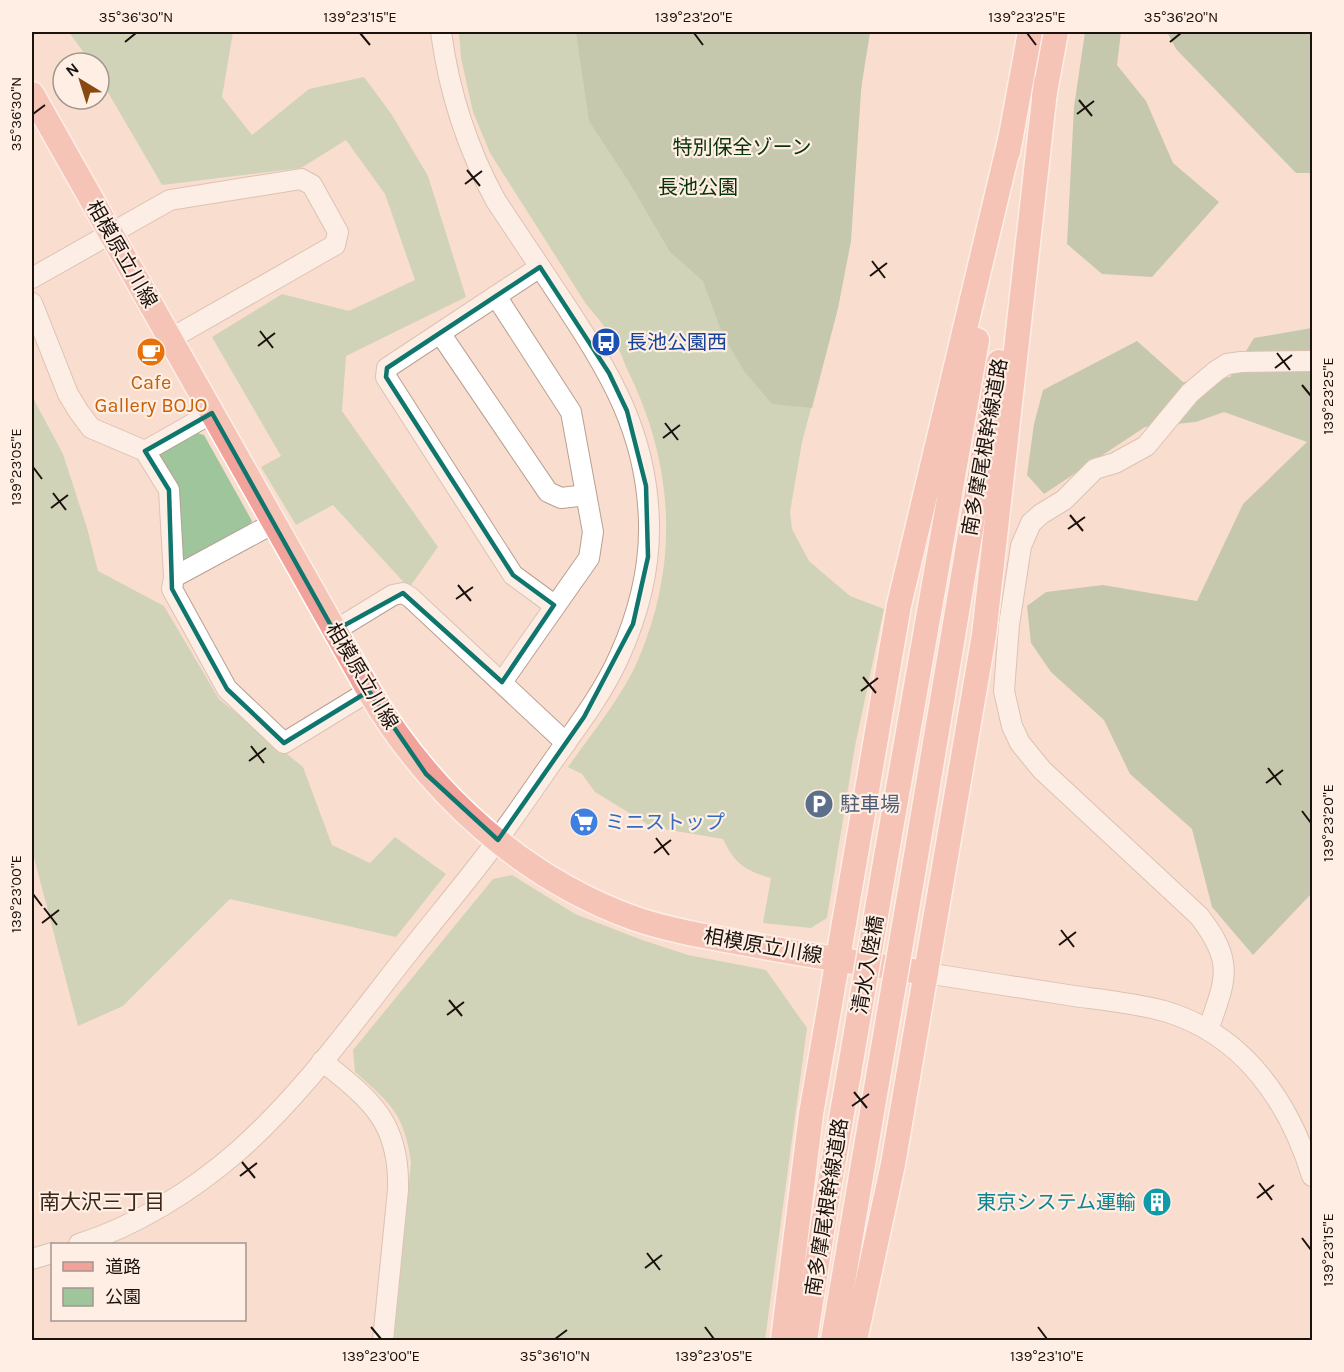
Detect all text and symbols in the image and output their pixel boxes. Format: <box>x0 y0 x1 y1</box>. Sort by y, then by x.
text: 35°36'30"N <box>99 8 173 26</box>
text: 139°23'15"E <box>323 8 397 26</box>
text: 139°23'20"E <box>655 8 733 26</box>
text: 139°23'25"E <box>988 8 1066 26</box>
text: 35°36'20"N <box>1144 8 1218 26</box>
north arrow <box>51 51 111 111</box>
text: N <box>62 59 82 81</box>
text: 35°36'30"N <box>7 77 25 151</box>
park label: 特別保全ゾーン <box>673 136 812 159</box>
park label: 長池公園 <box>658 176 738 199</box>
street label: 相模原立川線 <box>82 196 162 312</box>
bus stop icon: 長池公園西 <box>590 326 622 358</box>
place label: 長池公園西 <box>627 331 727 354</box>
cafe icon: Cafe Gallery BOJO <box>135 336 167 368</box>
street label: 南多摩尾根幹線道路 <box>958 356 1012 538</box>
text: 139°23'25"E <box>1319 357 1337 435</box>
place label: Cafe Gallery BOJO <box>95 371 207 417</box>
text: 139°23'05"E <box>7 428 25 506</box>
street label: 相模原立川線 <box>321 619 403 733</box>
text: 139°23'20"E <box>1319 784 1337 862</box>
parking icon: 駐車場 <box>803 788 835 820</box>
place label: 駐車場 <box>840 793 900 816</box>
supermarket icon: ミニストップ <box>568 806 600 838</box>
place label: ミニストップ <box>605 811 725 834</box>
text: 139°23'00"E <box>7 855 25 933</box>
street label: 清水入陸橋 <box>848 914 888 1016</box>
street label: 相模原立川線 <box>702 924 824 968</box>
street label: 南多摩尾根幹線道路 <box>802 1116 852 1298</box>
building icon: 東京システム運輸 <box>1141 1186 1173 1218</box>
district label: 南大沢三丁目 <box>39 1190 165 1214</box>
place label: 東京システム運輸 <box>977 1191 1136 1214</box>
text: 139°23'15"E <box>1319 1213 1337 1287</box>
legend <box>51 1243 246 1321</box>
text: 道路 <box>105 1256 141 1278</box>
text: 公園 <box>105 1286 141 1308</box>
text: 139°23'00"E <box>342 1347 420 1365</box>
text: 35°36'10"N <box>520 1347 590 1365</box>
text: 139°23'05"E <box>675 1347 753 1365</box>
text: 139°23'10"E <box>1010 1347 1084 1365</box>

